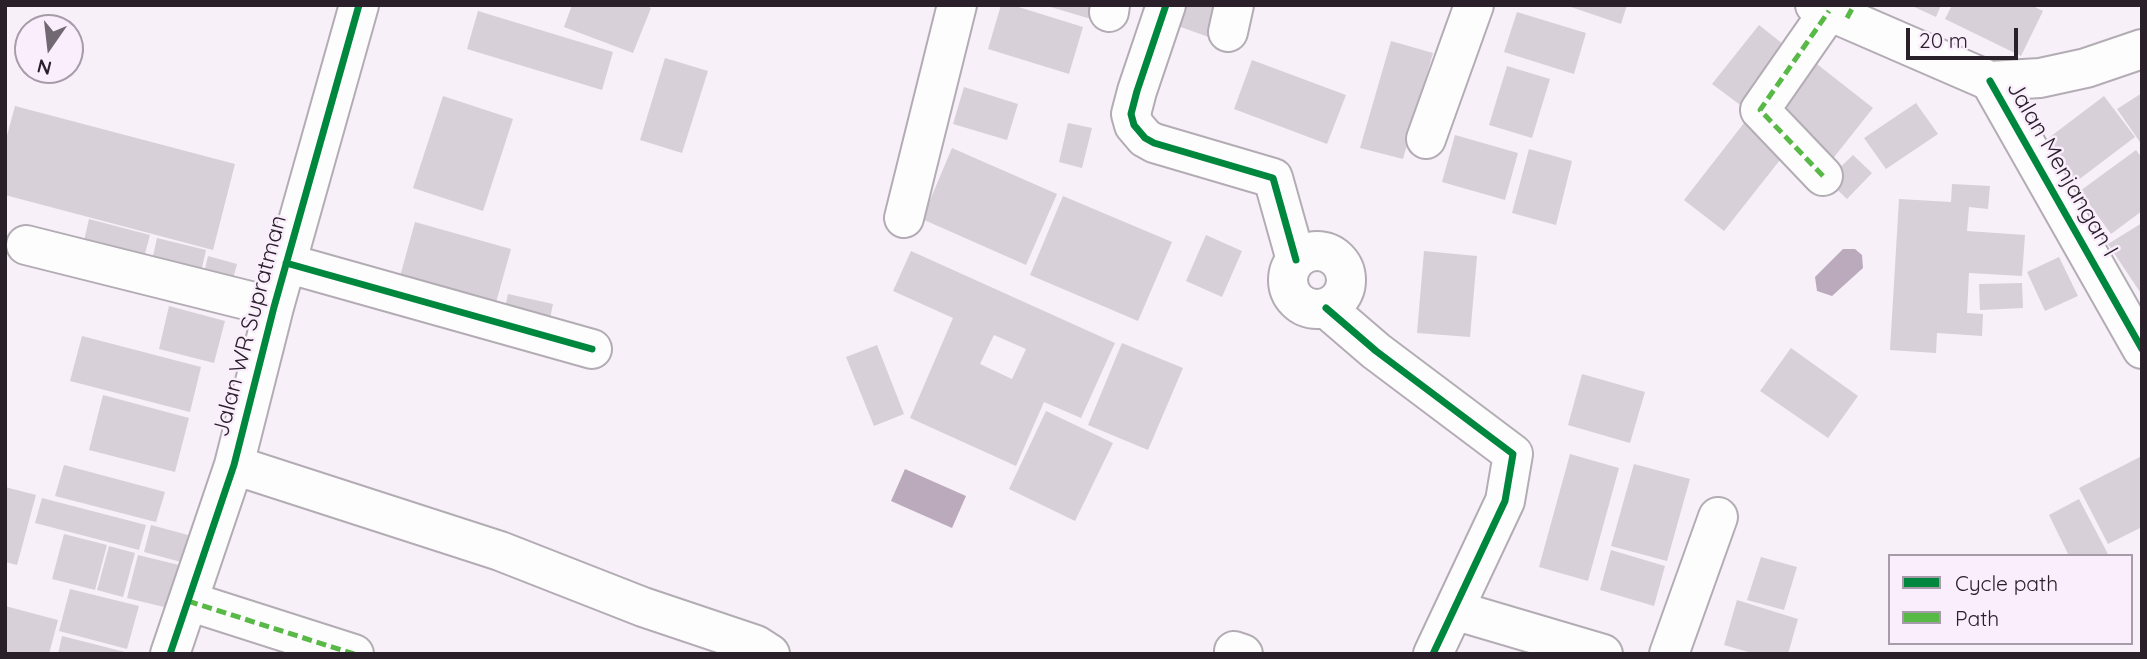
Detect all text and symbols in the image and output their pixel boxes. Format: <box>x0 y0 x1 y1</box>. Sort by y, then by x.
north arrow <box>14 14 84 84</box>
scale bar <box>1909 14 2021 58</box>
text: 20 m <box>1919 27 1968 53</box>
text: N <box>35 54 54 81</box>
street label: Jalan Menjangan I <box>2001 76 2123 262</box>
street label: Jalan WR Supratman <box>207 212 293 440</box>
legend <box>1888 554 2133 645</box>
text: Cycle path <box>1955 570 2058 596</box>
text: Path <box>1955 605 1999 631</box>

